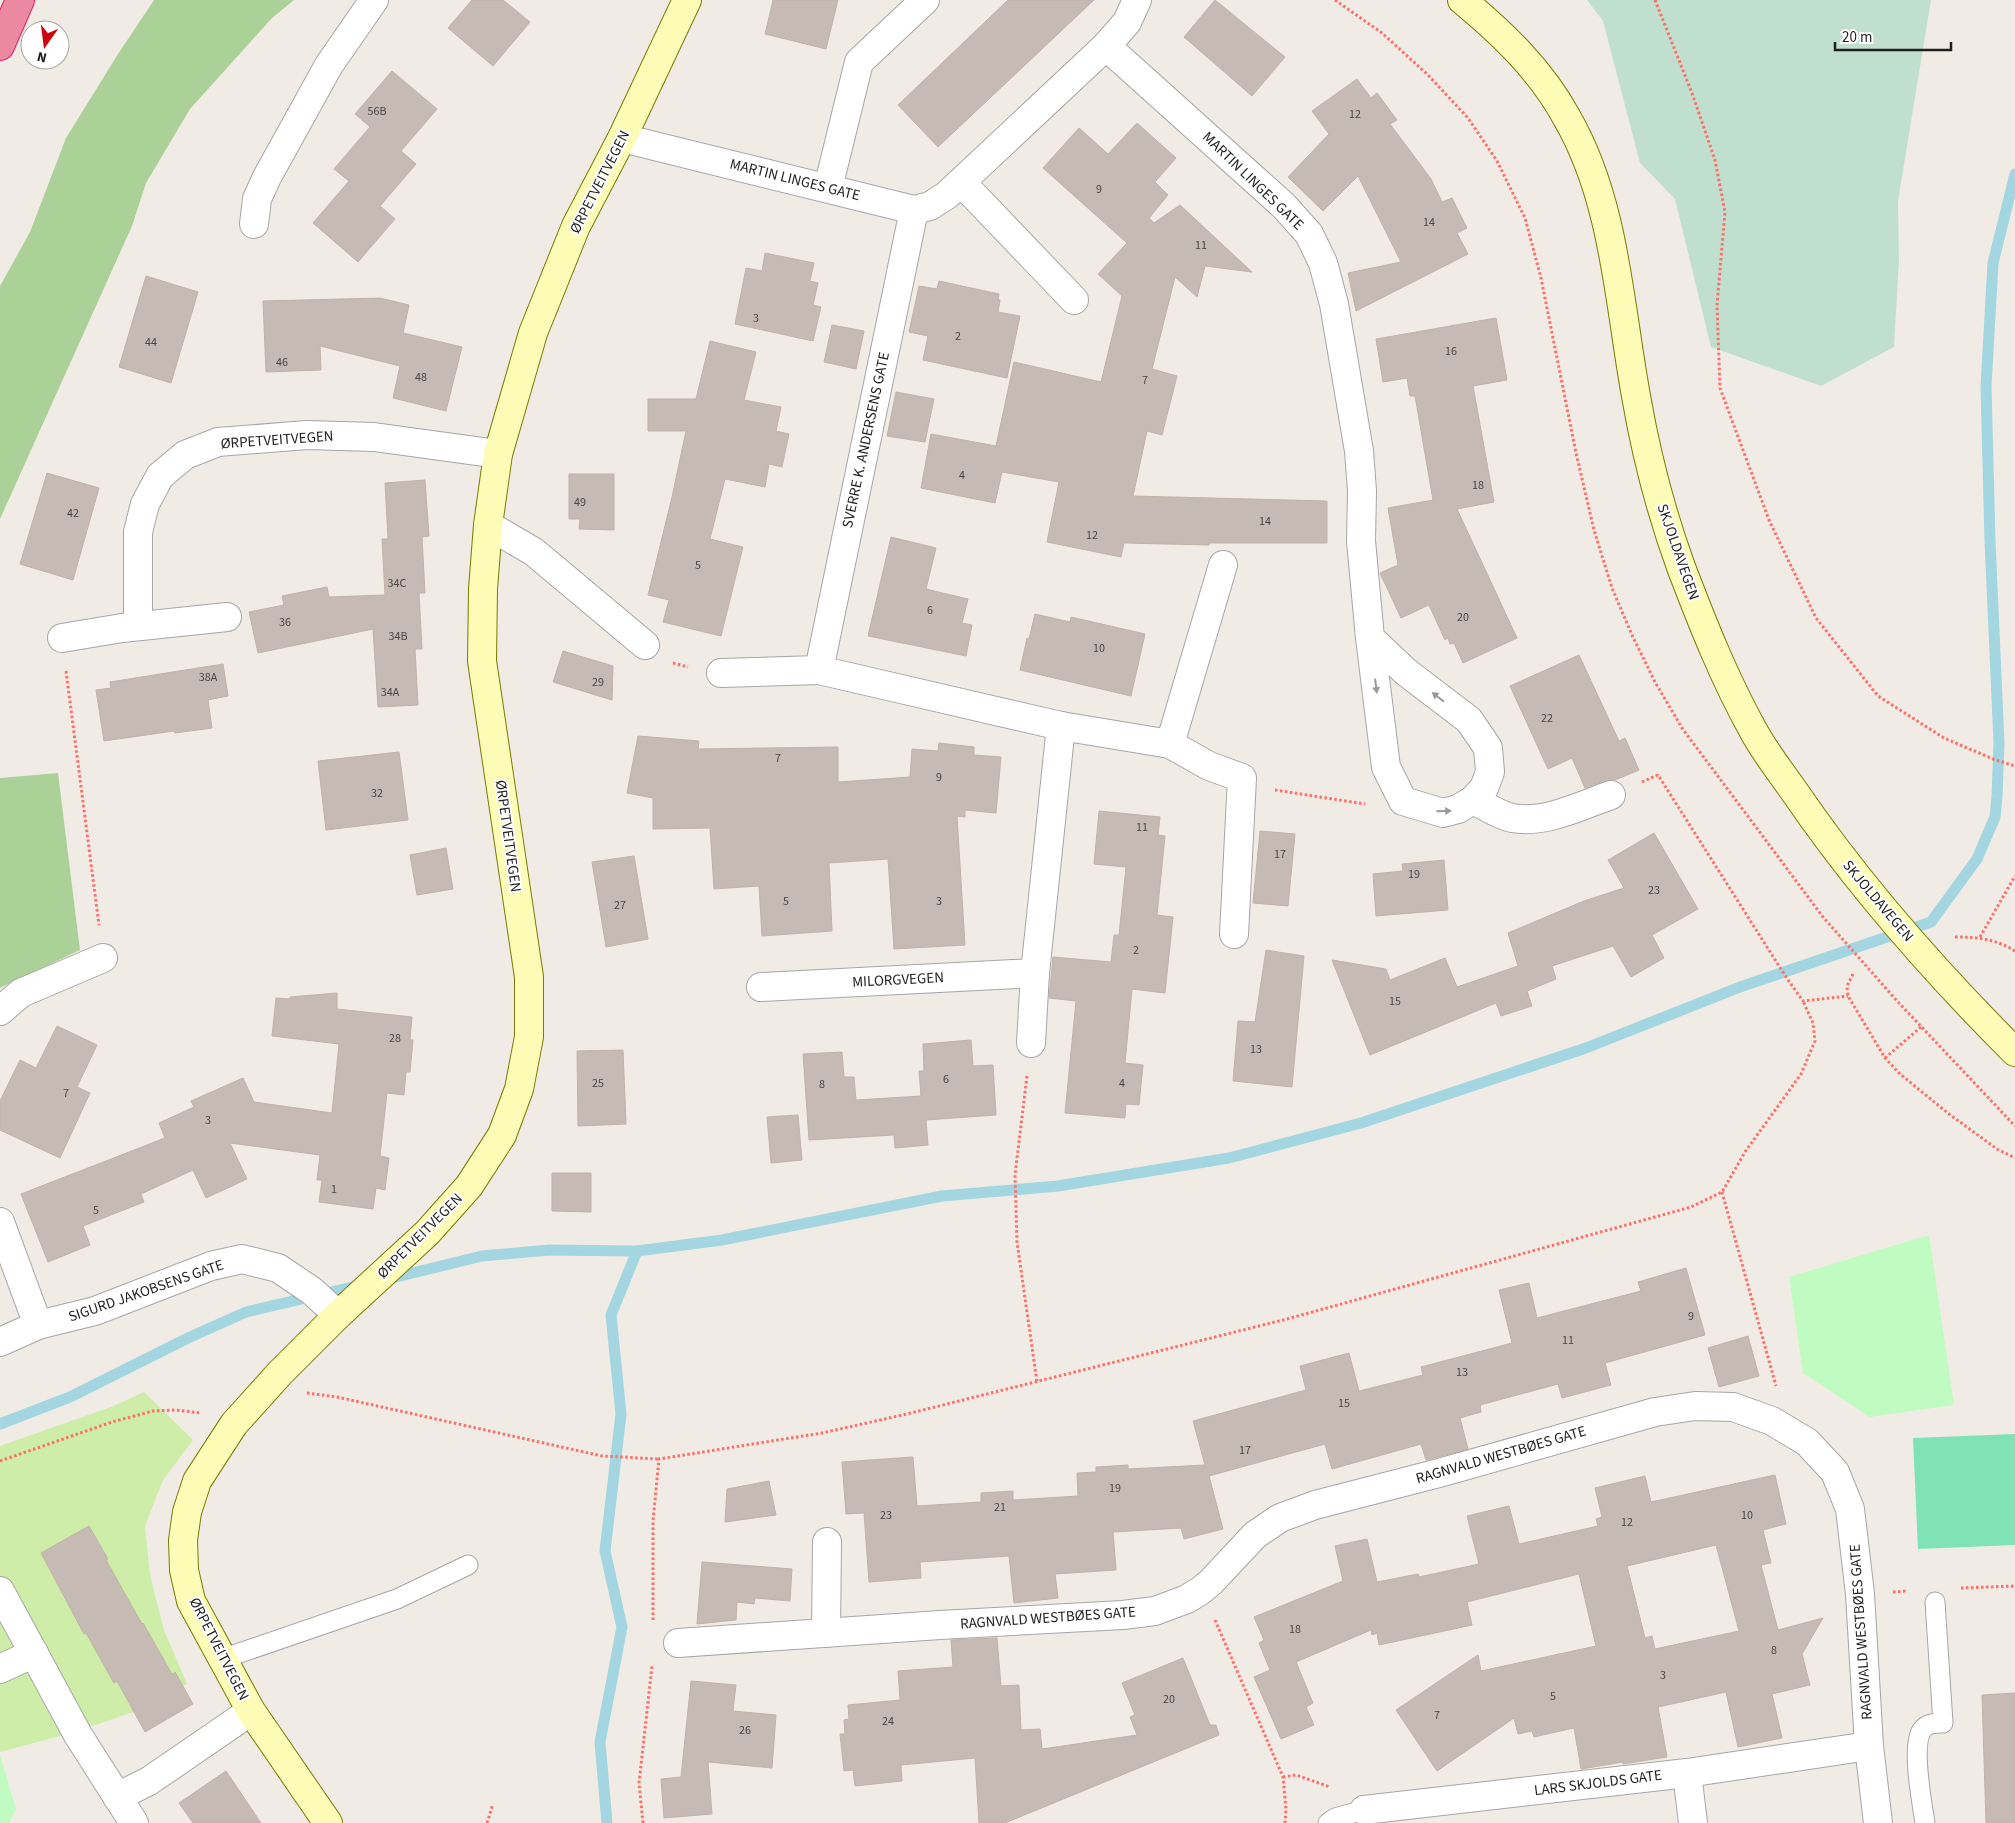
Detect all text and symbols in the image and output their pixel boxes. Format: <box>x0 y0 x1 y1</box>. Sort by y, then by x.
north arrow <box>20 20 70 70</box>
scale bar <box>1835 20 1951 52</box>
text: 20 m <box>1842 27 1872 48</box>
text: N <box>35 46 49 67</box>
house number: 56B <box>368 103 386 120</box>
house number: 12 <box>1349 106 1361 123</box>
street label: ØRPETVEITVEGEN <box>565 127 635 237</box>
street label: MARTIN LINGES GATE <box>1198 127 1308 235</box>
street label: MARTIN LINGES GATE <box>728 154 862 206</box>
house number: 9 <box>1096 181 1102 198</box>
house number: 14 <box>1423 214 1435 231</box>
house number: 11 <box>1195 237 1207 254</box>
house number: 3 <box>753 310 759 327</box>
house number: 2 <box>955 328 961 345</box>
house number: 44 <box>145 334 157 351</box>
house number: 16 <box>1445 343 1457 360</box>
street label: SVERRE K. ANDERSENS GATE <box>837 350 895 530</box>
house number: 46 <box>276 354 288 371</box>
house number: 48 <box>415 369 427 386</box>
house number: 7 <box>1142 372 1148 389</box>
street label: ØRPETVEITVEGEN <box>220 426 334 454</box>
house number: 4 <box>959 467 965 484</box>
house number: 18 <box>1472 477 1484 494</box>
house number: 49 <box>574 494 586 511</box>
street label: SKJOLDAVEGEN <box>1652 501 1704 603</box>
house number: 42 <box>67 505 79 522</box>
house number: 14 <box>1259 513 1271 530</box>
house number: 12 <box>1086 527 1098 544</box>
house number: 5 <box>695 557 701 574</box>
house number: 34C <box>388 575 407 592</box>
house number: 6 <box>927 602 933 619</box>
house number: 20 <box>1457 609 1469 626</box>
house number: 36 <box>279 614 291 631</box>
house number: 34B <box>389 628 407 645</box>
house number: 10 <box>1093 640 1105 657</box>
house number: 38A <box>199 669 218 686</box>
house number: 29 <box>592 674 604 691</box>
one-way arrow <box>1372 678 1380 694</box>
house number: 34A <box>381 684 400 701</box>
one-way arrow <box>1431 691 1444 702</box>
house number: 22 <box>1541 710 1553 727</box>
house number: 7 <box>775 750 781 767</box>
house number: 9 <box>936 769 942 786</box>
street label: ØRPETVEITVEGEN <box>490 779 526 893</box>
house number: 32 <box>371 785 383 802</box>
one-way arrow <box>1436 807 1452 815</box>
house number: 11 <box>1136 819 1148 836</box>
house number: 17 <box>1274 846 1286 863</box>
street label: SKJOLDAVEGEN <box>1838 856 1918 946</box>
house number: 19 <box>1408 866 1420 883</box>
house number: 23 <box>1648 882 1660 899</box>
house number: 5 <box>783 893 789 910</box>
house number: 3 <box>936 893 942 910</box>
house number: 27 <box>614 897 626 914</box>
house number: 2 <box>1133 942 1139 959</box>
street label: MILORGVEGEN <box>852 967 944 993</box>
house number: 15 <box>1389 993 1401 1010</box>
house number: 28 <box>389 1030 401 1047</box>
house number: 13 <box>1250 1041 1262 1058</box>
house number: 6 <box>943 1071 949 1088</box>
house number: 25 <box>592 1075 604 1092</box>
house number: 4 <box>1119 1075 1125 1092</box>
house number: 8 <box>819 1076 825 1093</box>
house number: 7 <box>63 1085 69 1102</box>
house number: 3 <box>205 1112 211 1129</box>
house number: 1 <box>331 1181 337 1198</box>
street label: ØRPETVEITVEGEN <box>373 1189 467 1283</box>
house number: 5 <box>93 1202 99 1219</box>
street label: SIGURD JAKOBSENS GATE <box>65 1255 227 1327</box>
house number: 9 <box>1688 1308 1694 1325</box>
house number: 11 <box>1562 1332 1574 1349</box>
house number: 13 <box>1456 1364 1468 1381</box>
house number: 15 <box>1338 1395 1350 1412</box>
street label: RAGNVALD WESTBØES GATE <box>1413 1421 1589 1489</box>
house number: 17 <box>1239 1442 1251 1459</box>
house number: 19 <box>1109 1480 1121 1497</box>
house number: 21 <box>994 1499 1006 1516</box>
house number: 23 <box>880 1507 892 1524</box>
house number: 10 <box>1741 1507 1753 1524</box>
house number: 12 <box>1621 1514 1633 1531</box>
street label: RAGNVALD WESTBØES GATE <box>1844 1543 1878 1721</box>
street label: ØRPETVEITVEGEN <box>184 1594 254 1704</box>
street label: RAGNVALD WESTBØES GATE <box>959 1601 1137 1635</box>
house number: 18 <box>1289 1621 1301 1638</box>
house number: 8 <box>1771 1642 1777 1659</box>
house number: 3 <box>1660 1667 1666 1684</box>
house number: 5 <box>1550 1688 1556 1705</box>
house number: 20 <box>1163 1691 1175 1708</box>
house number: 7 <box>1434 1707 1440 1724</box>
house number: 24 <box>882 1713 894 1730</box>
house number: 26 <box>739 1722 751 1739</box>
street label: LARS SKJOLDS GATE <box>1533 1765 1663 1801</box>

